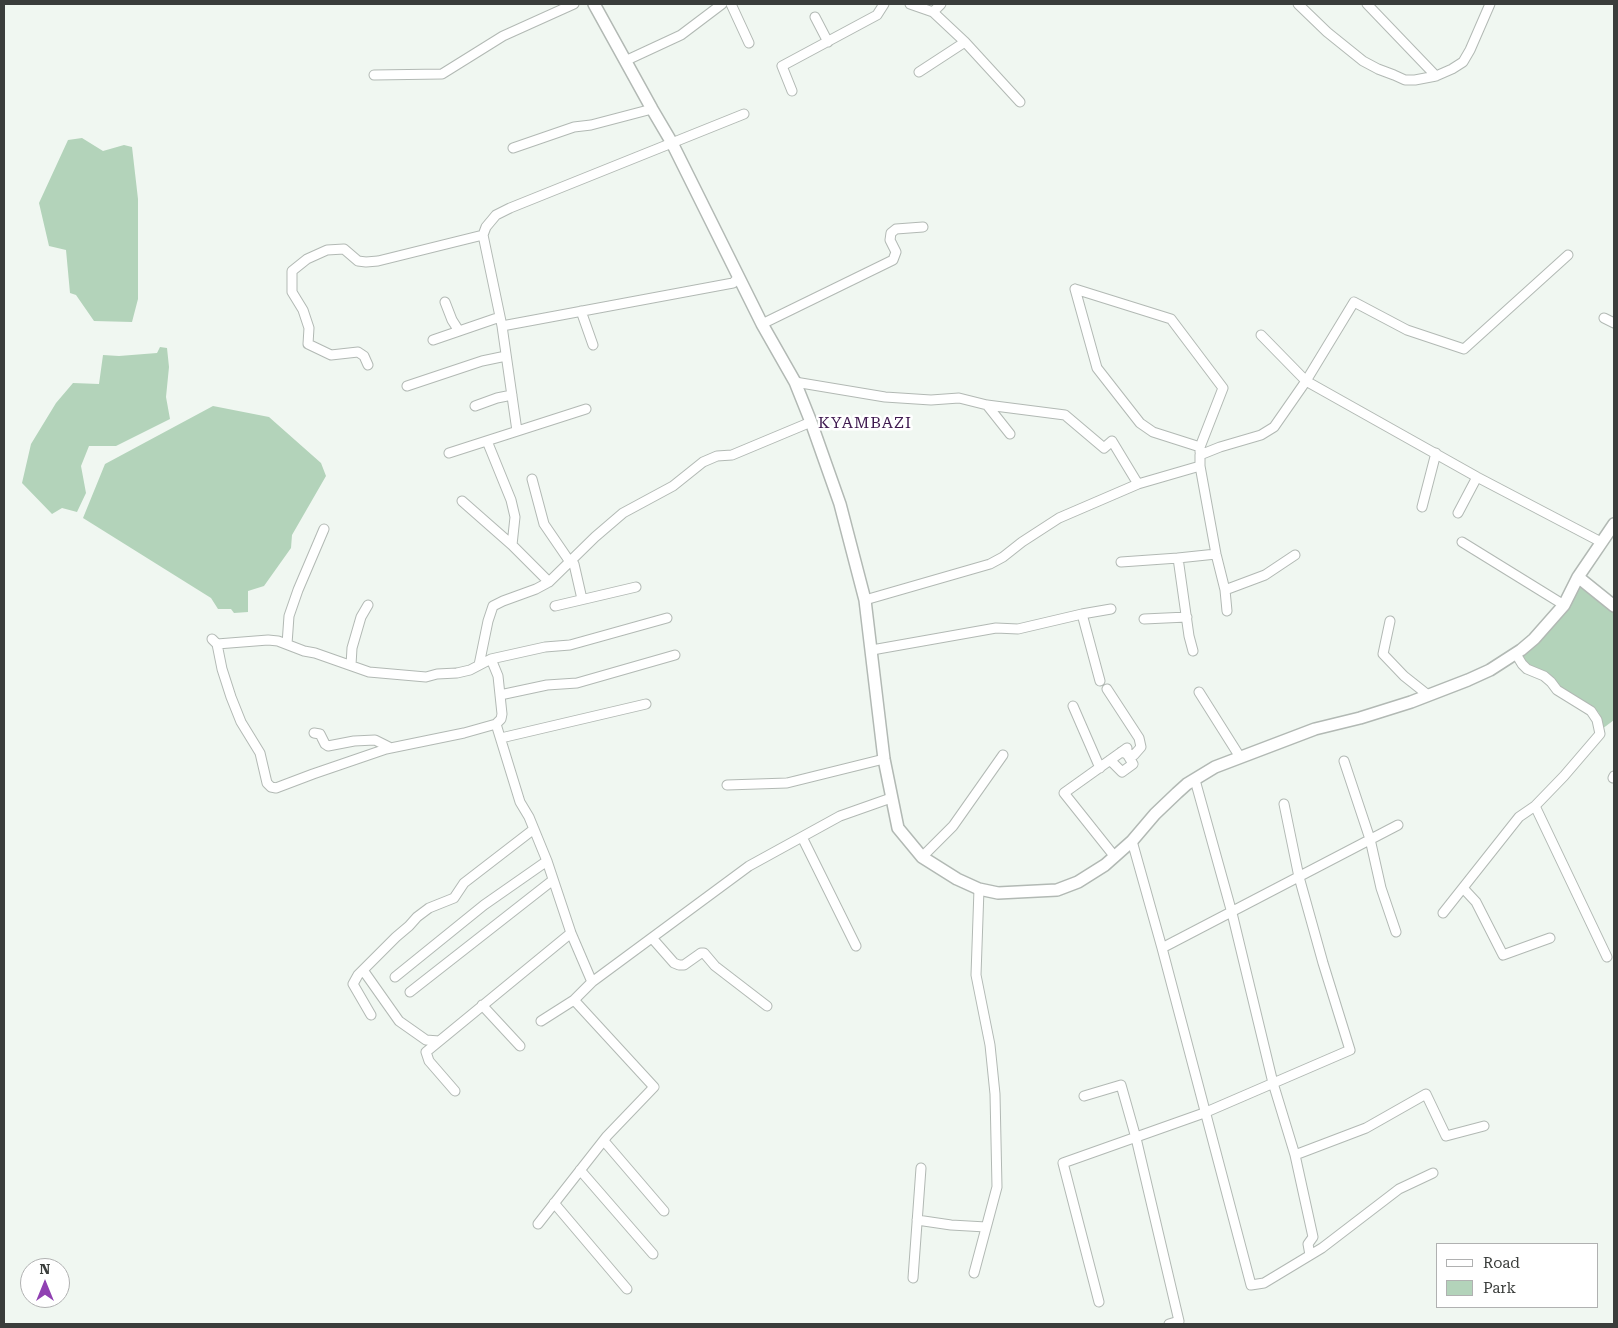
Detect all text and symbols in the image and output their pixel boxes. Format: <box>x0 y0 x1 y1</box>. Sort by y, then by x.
district label: KYAMBAZI <box>817 413 913 433</box>
legend <box>1436 1243 1598 1308</box>
text: Road <box>1483 1254 1520 1272</box>
north arrow <box>20 1258 70 1308</box>
text: N <box>40 1261 50 1277</box>
text: Park <box>1483 1279 1516 1297</box>

